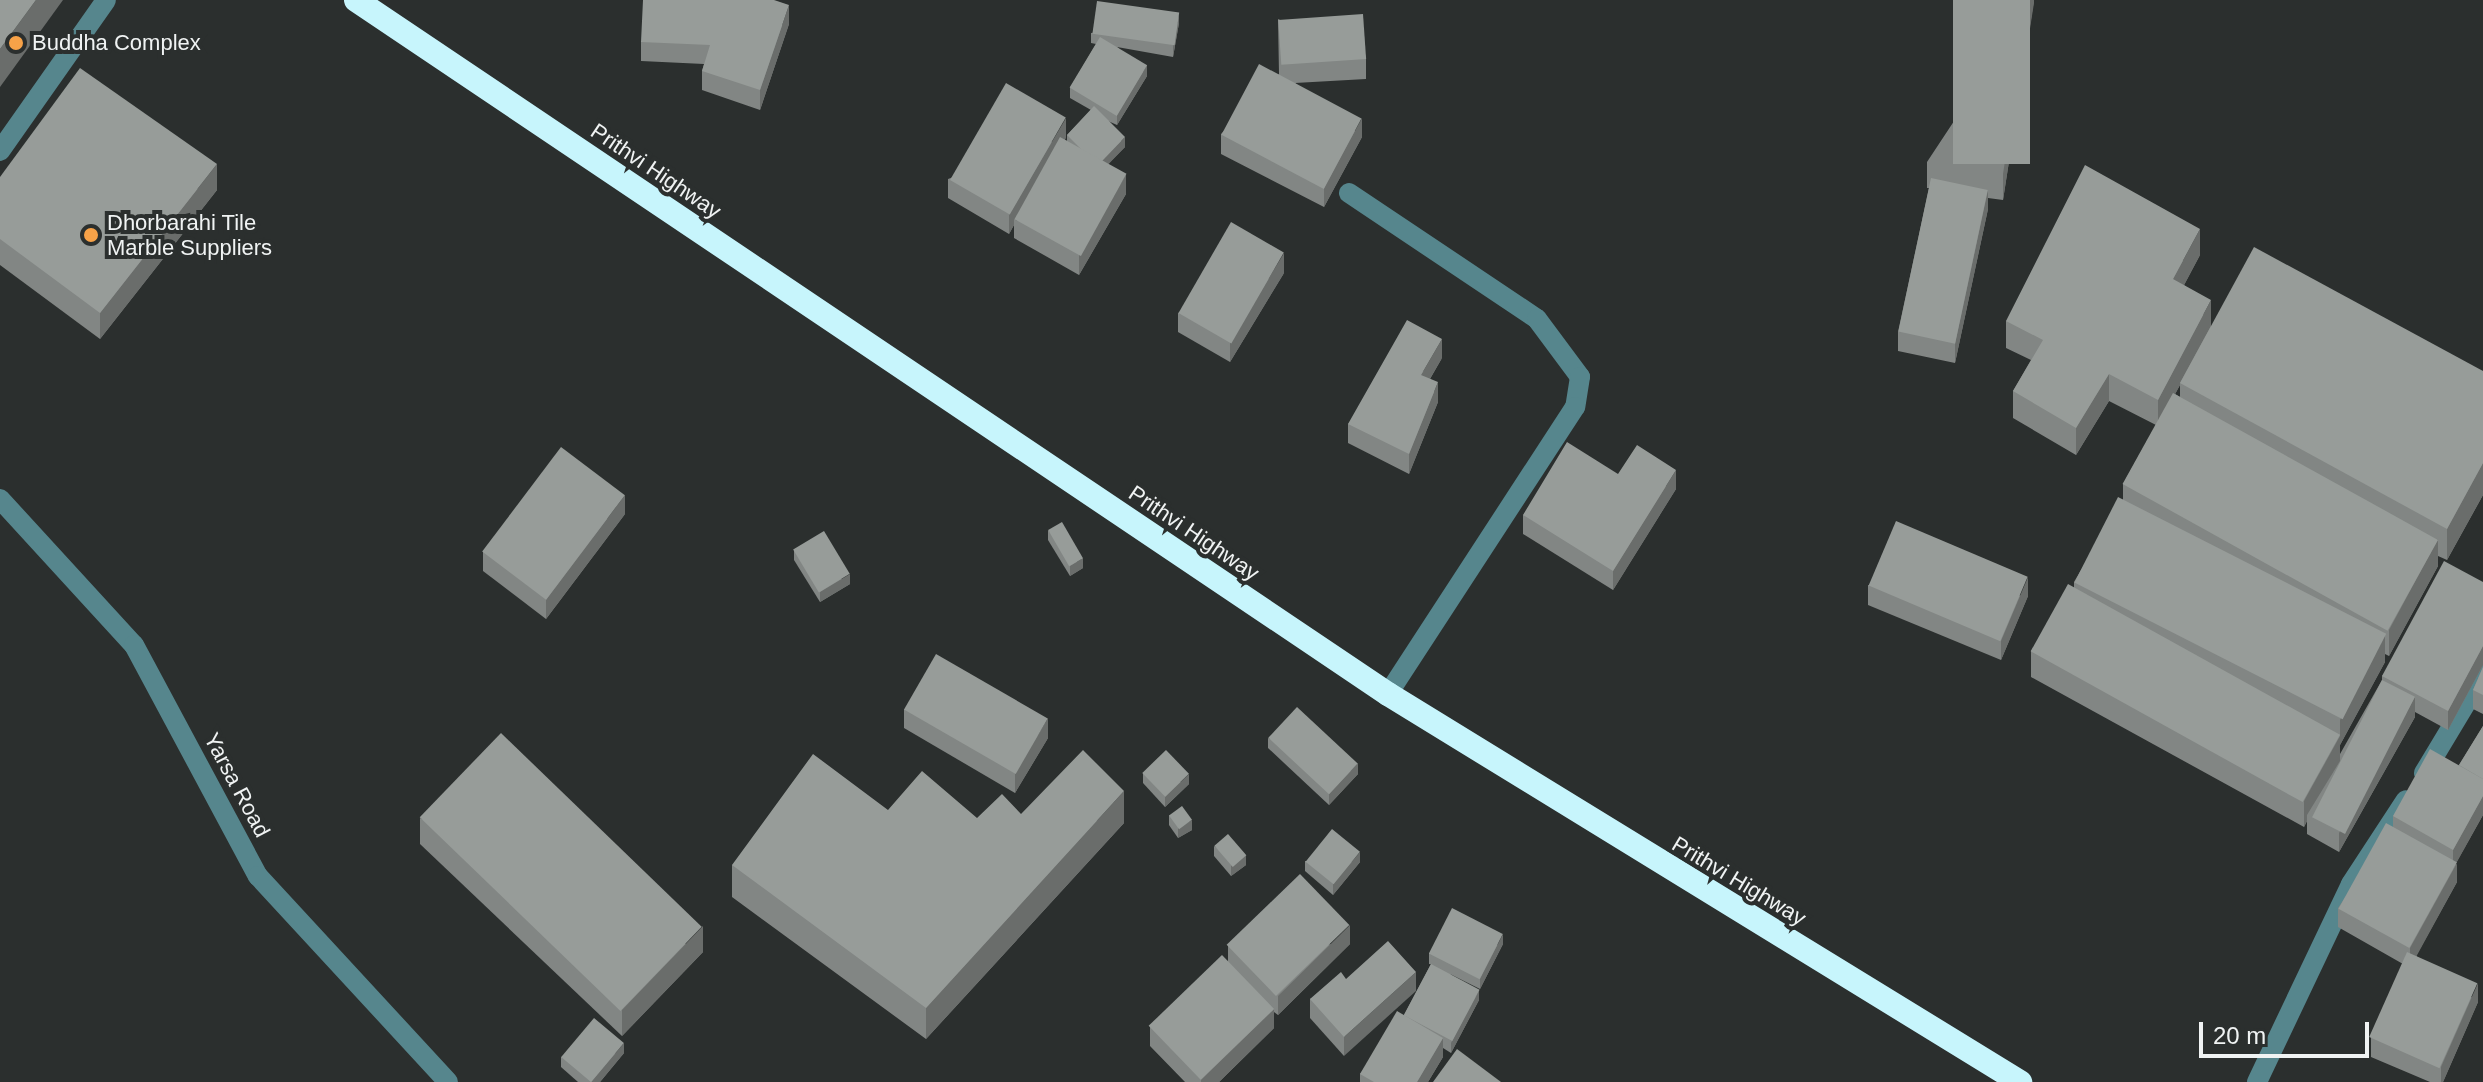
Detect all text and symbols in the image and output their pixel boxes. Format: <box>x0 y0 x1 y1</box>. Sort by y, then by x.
place label: Buddha Complex <box>32 30 201 56</box>
marker: Buddha Complex <box>7 34 25 52</box>
street label: Prithvi Highway <box>586 118 726 224</box>
place label: Dhorbarahi Tile Marble Suppliers <box>107 209 272 260</box>
marker: Dhorbarahi Tile Marble Suppliers <box>82 226 100 244</box>
street label: Prithvi Highway <box>1124 480 1264 586</box>
street label: Yarsa Road <box>198 728 276 842</box>
street label: Prithvi Highway <box>1667 831 1811 931</box>
scale bar <box>2203 1006 2373 1056</box>
text: 20 m <box>2213 1022 2266 1049</box>

